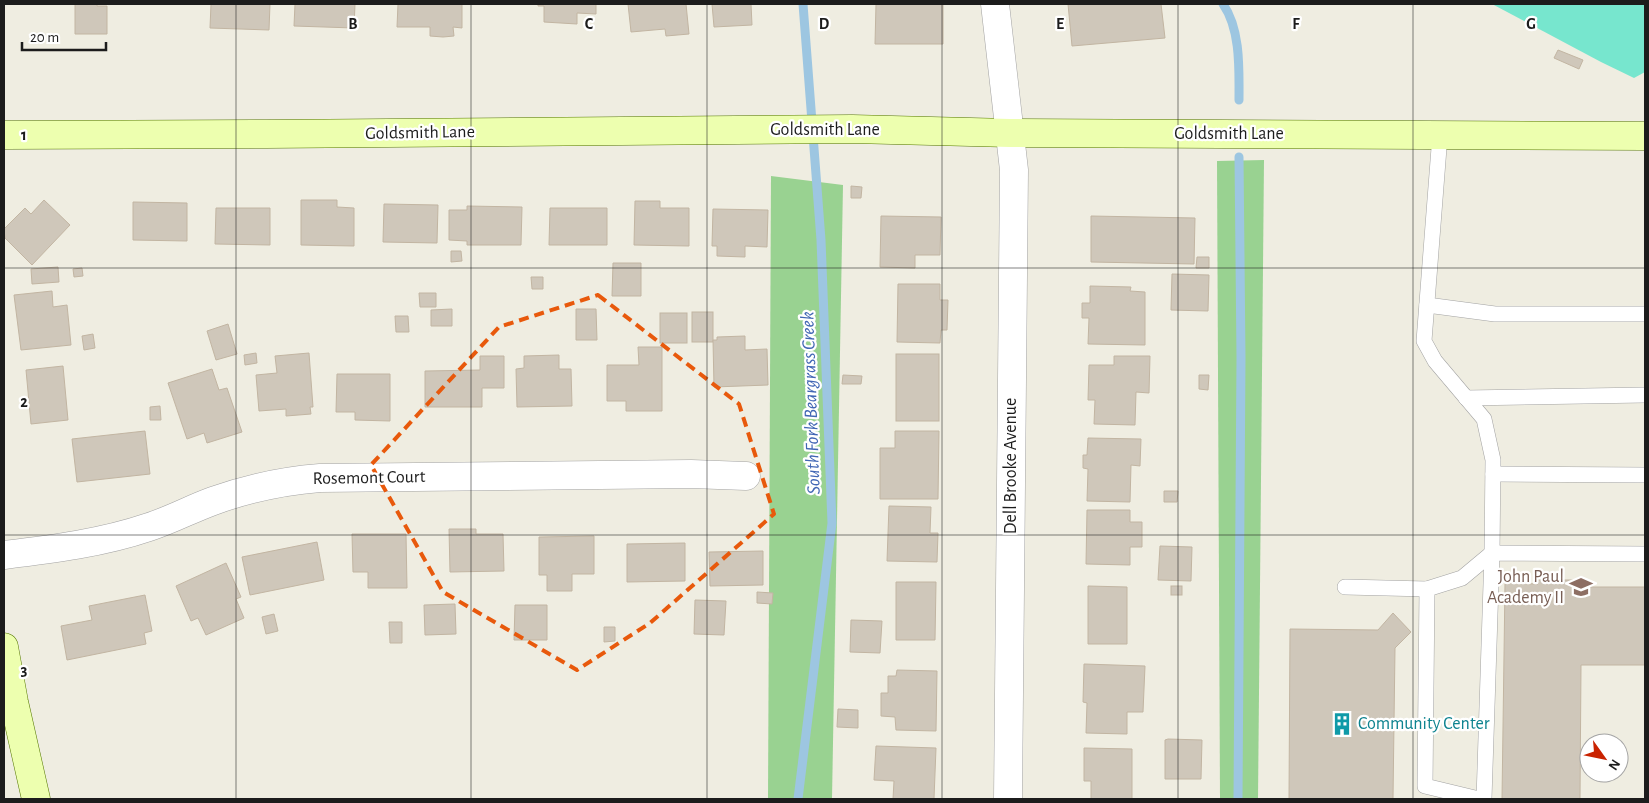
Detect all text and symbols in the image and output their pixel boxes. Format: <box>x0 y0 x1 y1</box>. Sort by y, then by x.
text: B <box>348 16 358 32</box>
text: C <box>585 16 594 32</box>
text: D <box>819 16 830 32</box>
text: E <box>1056 16 1064 32</box>
text: F <box>1292 16 1300 32</box>
text: G <box>1526 16 1536 32</box>
scale bar <box>22 20 106 52</box>
text: 20 m <box>30 30 59 45</box>
street label: Goldsmith Lane <box>770 121 880 139</box>
street label: Goldsmith Lane <box>365 123 475 143</box>
street label: Goldsmith Lane <box>1174 125 1284 143</box>
text: 1 <box>21 127 27 143</box>
water label: South Fork Beargrass Creek <box>798 311 824 495</box>
text: 2 <box>20 394 28 410</box>
street label: Dell Brooke Avenue <box>1002 398 1020 534</box>
street label: Rosemont Court <box>313 468 426 488</box>
place label: John Paul Academy II <box>1487 568 1564 607</box>
school or university icon: John Paul Academy II <box>1568 574 1594 600</box>
text: 3 <box>21 662 28 678</box>
building icon: Community Center <box>1329 711 1355 737</box>
place label: Community Center <box>1358 715 1490 733</box>
north arrow <box>1579 733 1629 783</box>
text: N <box>1606 757 1623 772</box>

